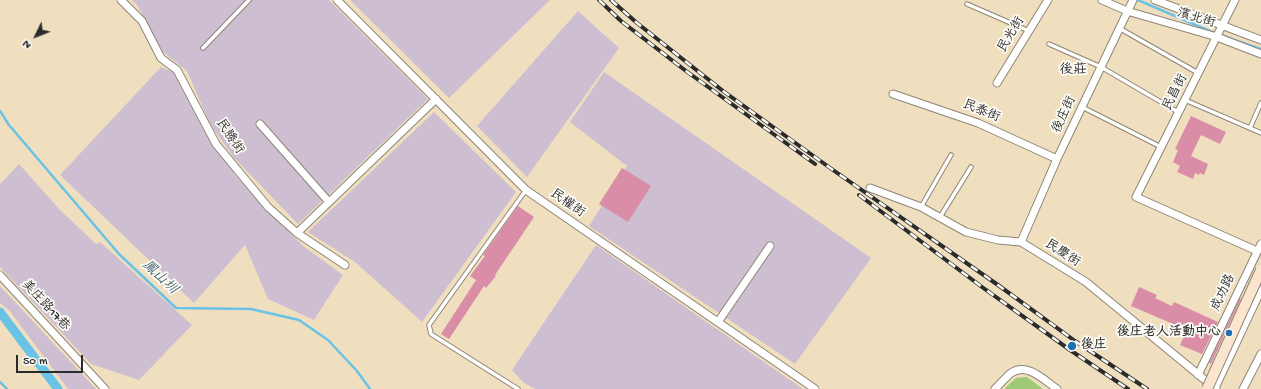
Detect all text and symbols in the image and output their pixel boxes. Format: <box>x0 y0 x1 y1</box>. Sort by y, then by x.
street label: 濱北街 <box>1175 6 1217 32</box>
street label: 民光街 <box>995 14 1029 56</box>
north arrow <box>16 16 56 56</box>
text: N <box>20 37 34 51</box>
district label: 後莊 <box>1059 63 1087 79</box>
street label: 民昌街 <box>1160 72 1192 114</box>
street label: 後庄街 <box>1050 94 1080 136</box>
street label: 民泰街 <box>960 97 1002 127</box>
street label: 民勝街 <box>212 116 246 158</box>
street label: 民權街 <box>547 186 587 222</box>
street label: 民慶街 <box>1041 237 1083 271</box>
water label: 鳳山圳 <box>138 258 180 298</box>
street label: 成功路 <box>1209 272 1239 314</box>
street label: 美庄路17巷 <box>17 277 73 335</box>
place label: 後庄老人活動中心 <box>1117 325 1221 341</box>
marker: 後庄老人活動中心 <box>1224 328 1234 338</box>
place label: 後庄 <box>1081 338 1107 354</box>
marker: 後庄 <box>1066 340 1078 352</box>
scale bar <box>18 347 85 373</box>
text: 50 m <box>23 355 48 369</box>

